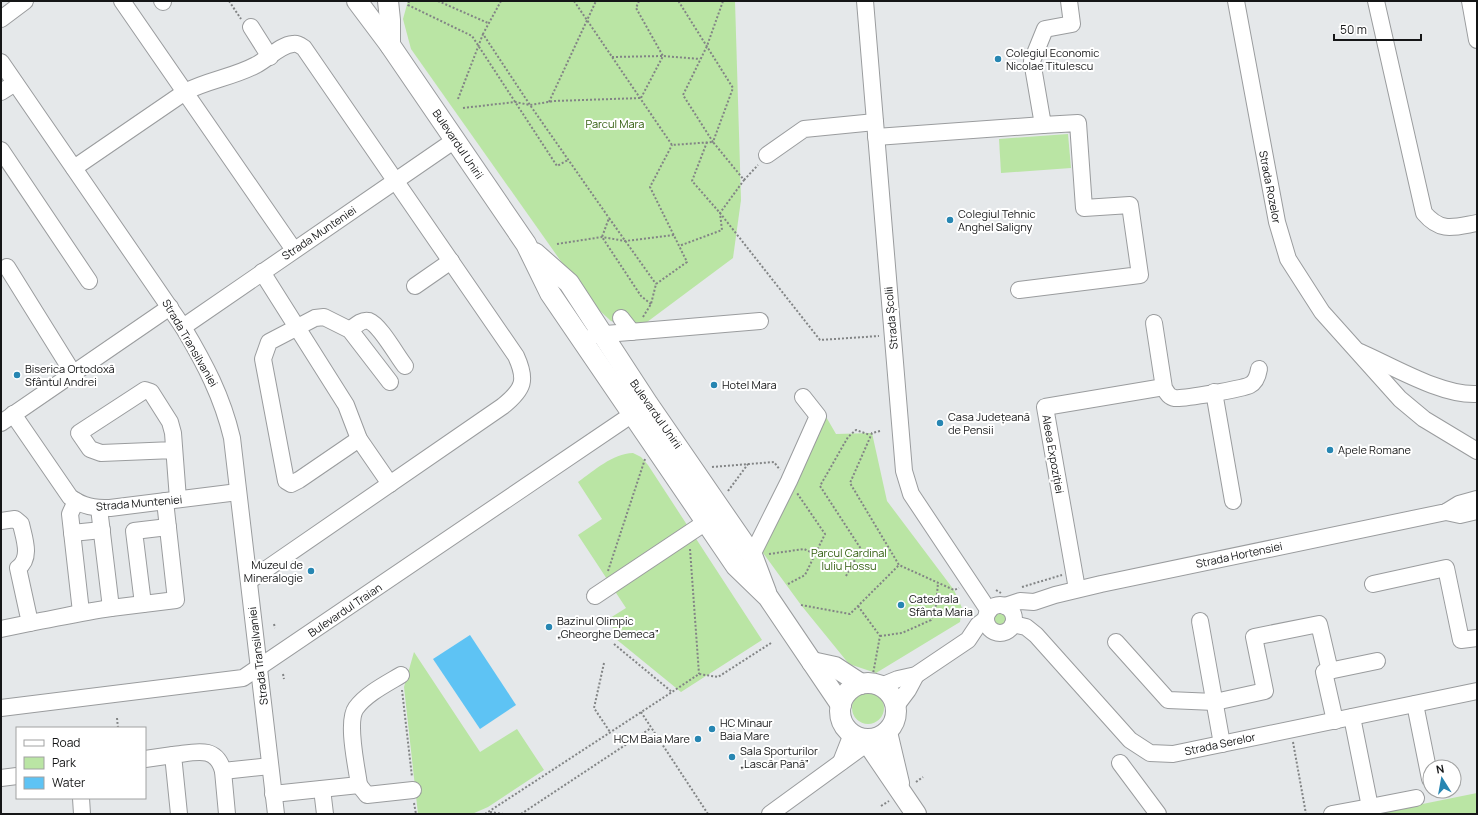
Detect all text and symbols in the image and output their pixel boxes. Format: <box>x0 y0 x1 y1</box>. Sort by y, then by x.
scale bar <box>1334 16 1421 42</box>
text: 50 m <box>1340 21 1367 38</box>
place label: Colegiul Economic Nicolae Titulescu <box>1006 45 1099 73</box>
marker: Colegiul Economic Nicolae Titulescu <box>993 54 1003 64</box>
street label: Bulevardul Unirii <box>430 106 487 182</box>
park label: Parcul Mara <box>586 116 644 131</box>
street label: Strada Rozelor <box>1256 149 1285 225</box>
street label: Strada Munteniei <box>279 202 359 263</box>
place label: Colegiul Tehnic Anghel Saligny <box>958 206 1036 234</box>
marker: Colegiul Tehnic Anghel Saligny <box>945 215 955 225</box>
street label: Strada Școlii <box>880 286 901 350</box>
street label: Strada Transilvaniei <box>159 296 222 389</box>
place label: Biserica Ortodoxă Sfântul Andrei <box>25 361 115 389</box>
marker: Biserica Ortodoxă Sfântul Andrei <box>12 370 22 380</box>
street label: Bulevardul Unirii <box>627 376 686 451</box>
place label: Hotel Mara <box>722 377 777 392</box>
marker: Hotel Mara <box>709 380 719 390</box>
place label: Casa Județeană de Pensii <box>948 409 1030 437</box>
street label: Aleea Expoziției <box>1039 413 1068 495</box>
marker: Casa Județeană de Pensii <box>935 418 945 428</box>
place label: Apele Romane <box>1338 442 1411 457</box>
marker: Apele Romane <box>1325 445 1335 455</box>
street label: Strada Munteniei <box>95 491 183 514</box>
street label: Strada Hortensiei <box>1194 538 1284 571</box>
park label: Parcul Cardinal Iuliu Hossu <box>811 545 887 573</box>
place label: Muzeul de Mineralogie <box>244 557 304 585</box>
marker: Muzeul de Mineralogie <box>306 566 316 576</box>
street label: Bulevardul Traian <box>305 579 385 640</box>
place label: Catedrala Sfânta Maria <box>909 591 973 619</box>
marker: Catedrala Sfânta Maria <box>896 600 906 610</box>
street label: Strada Transilvaniei <box>244 606 271 706</box>
place label: Bazinul Olimpic „Gheorghe Demeca” <box>557 613 659 641</box>
marker: Bazinul Olimpic „Gheorghe Demeca” <box>544 622 554 632</box>
place label: HC Minaur Baia Mare <box>720 715 773 743</box>
marker: HC Minaur Baia Mare <box>707 724 717 734</box>
legend <box>16 727 146 799</box>
street label: Strada Serelor <box>1183 729 1257 758</box>
place label: HCM Baia Mare <box>614 731 691 746</box>
text: Road <box>52 734 80 751</box>
marker: HCM Baia Mare <box>693 734 703 744</box>
place label: Sala Sporturilor „Lascăr Pană” <box>740 743 818 771</box>
marker: Sala Sporturilor „Lascăr Pană” <box>727 752 737 762</box>
text: Park <box>52 754 77 771</box>
north arrow <box>1422 759 1462 799</box>
text: N <box>1435 761 1445 777</box>
text: Water <box>52 774 86 791</box>

